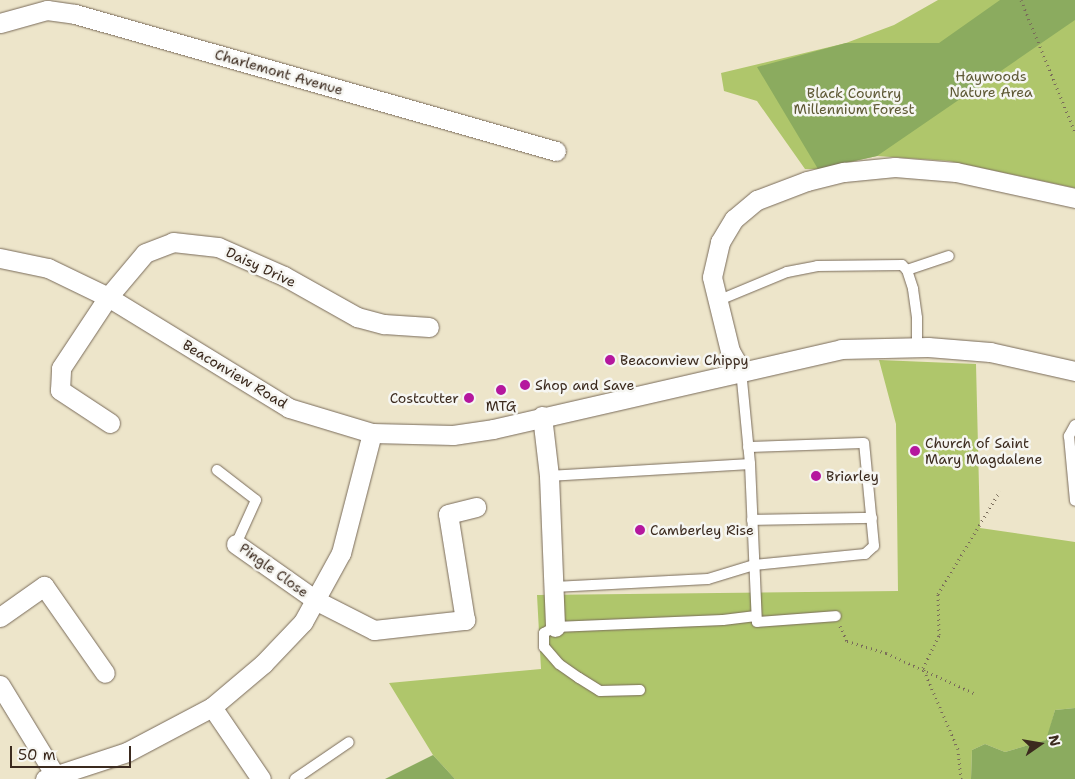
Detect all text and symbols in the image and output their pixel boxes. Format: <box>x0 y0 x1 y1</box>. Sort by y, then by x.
street label: Charlemont Avenue <box>213 46 345 98</box>
park label: Haywoods Nature Area <box>949 68 1033 100</box>
park label: Black Country Millennium Forest <box>793 85 915 118</box>
street label: Daisy Drive <box>223 244 299 290</box>
street label: Beaconview Road <box>180 336 290 412</box>
place label: Beaconview Chippy <box>620 352 749 368</box>
marker: Beaconview Chippy <box>604 354 616 366</box>
place label: Shop and Save <box>535 377 634 393</box>
marker: Shop and Save <box>519 379 531 391</box>
marker: MTG <box>495 384 507 396</box>
place label: Costcutter <box>390 390 459 406</box>
marker: Costcutter <box>463 392 475 404</box>
place label: MTG <box>486 398 516 414</box>
place label: Church of Saint Mary Magdalene <box>925 435 1042 468</box>
marker: Church of Saint Mary Magdalene <box>909 445 921 457</box>
place label: Briarley <box>826 468 879 484</box>
marker: Briarley <box>810 470 822 482</box>
place label: Camberley Rise <box>650 522 754 538</box>
marker: Camberley Rise <box>634 524 646 536</box>
street label: Pingle Close <box>236 539 312 601</box>
north arrow <box>1015 719 1065 769</box>
text: N <box>1045 733 1065 748</box>
scale bar <box>12 736 134 768</box>
text: 50 m <box>18 745 56 765</box>

